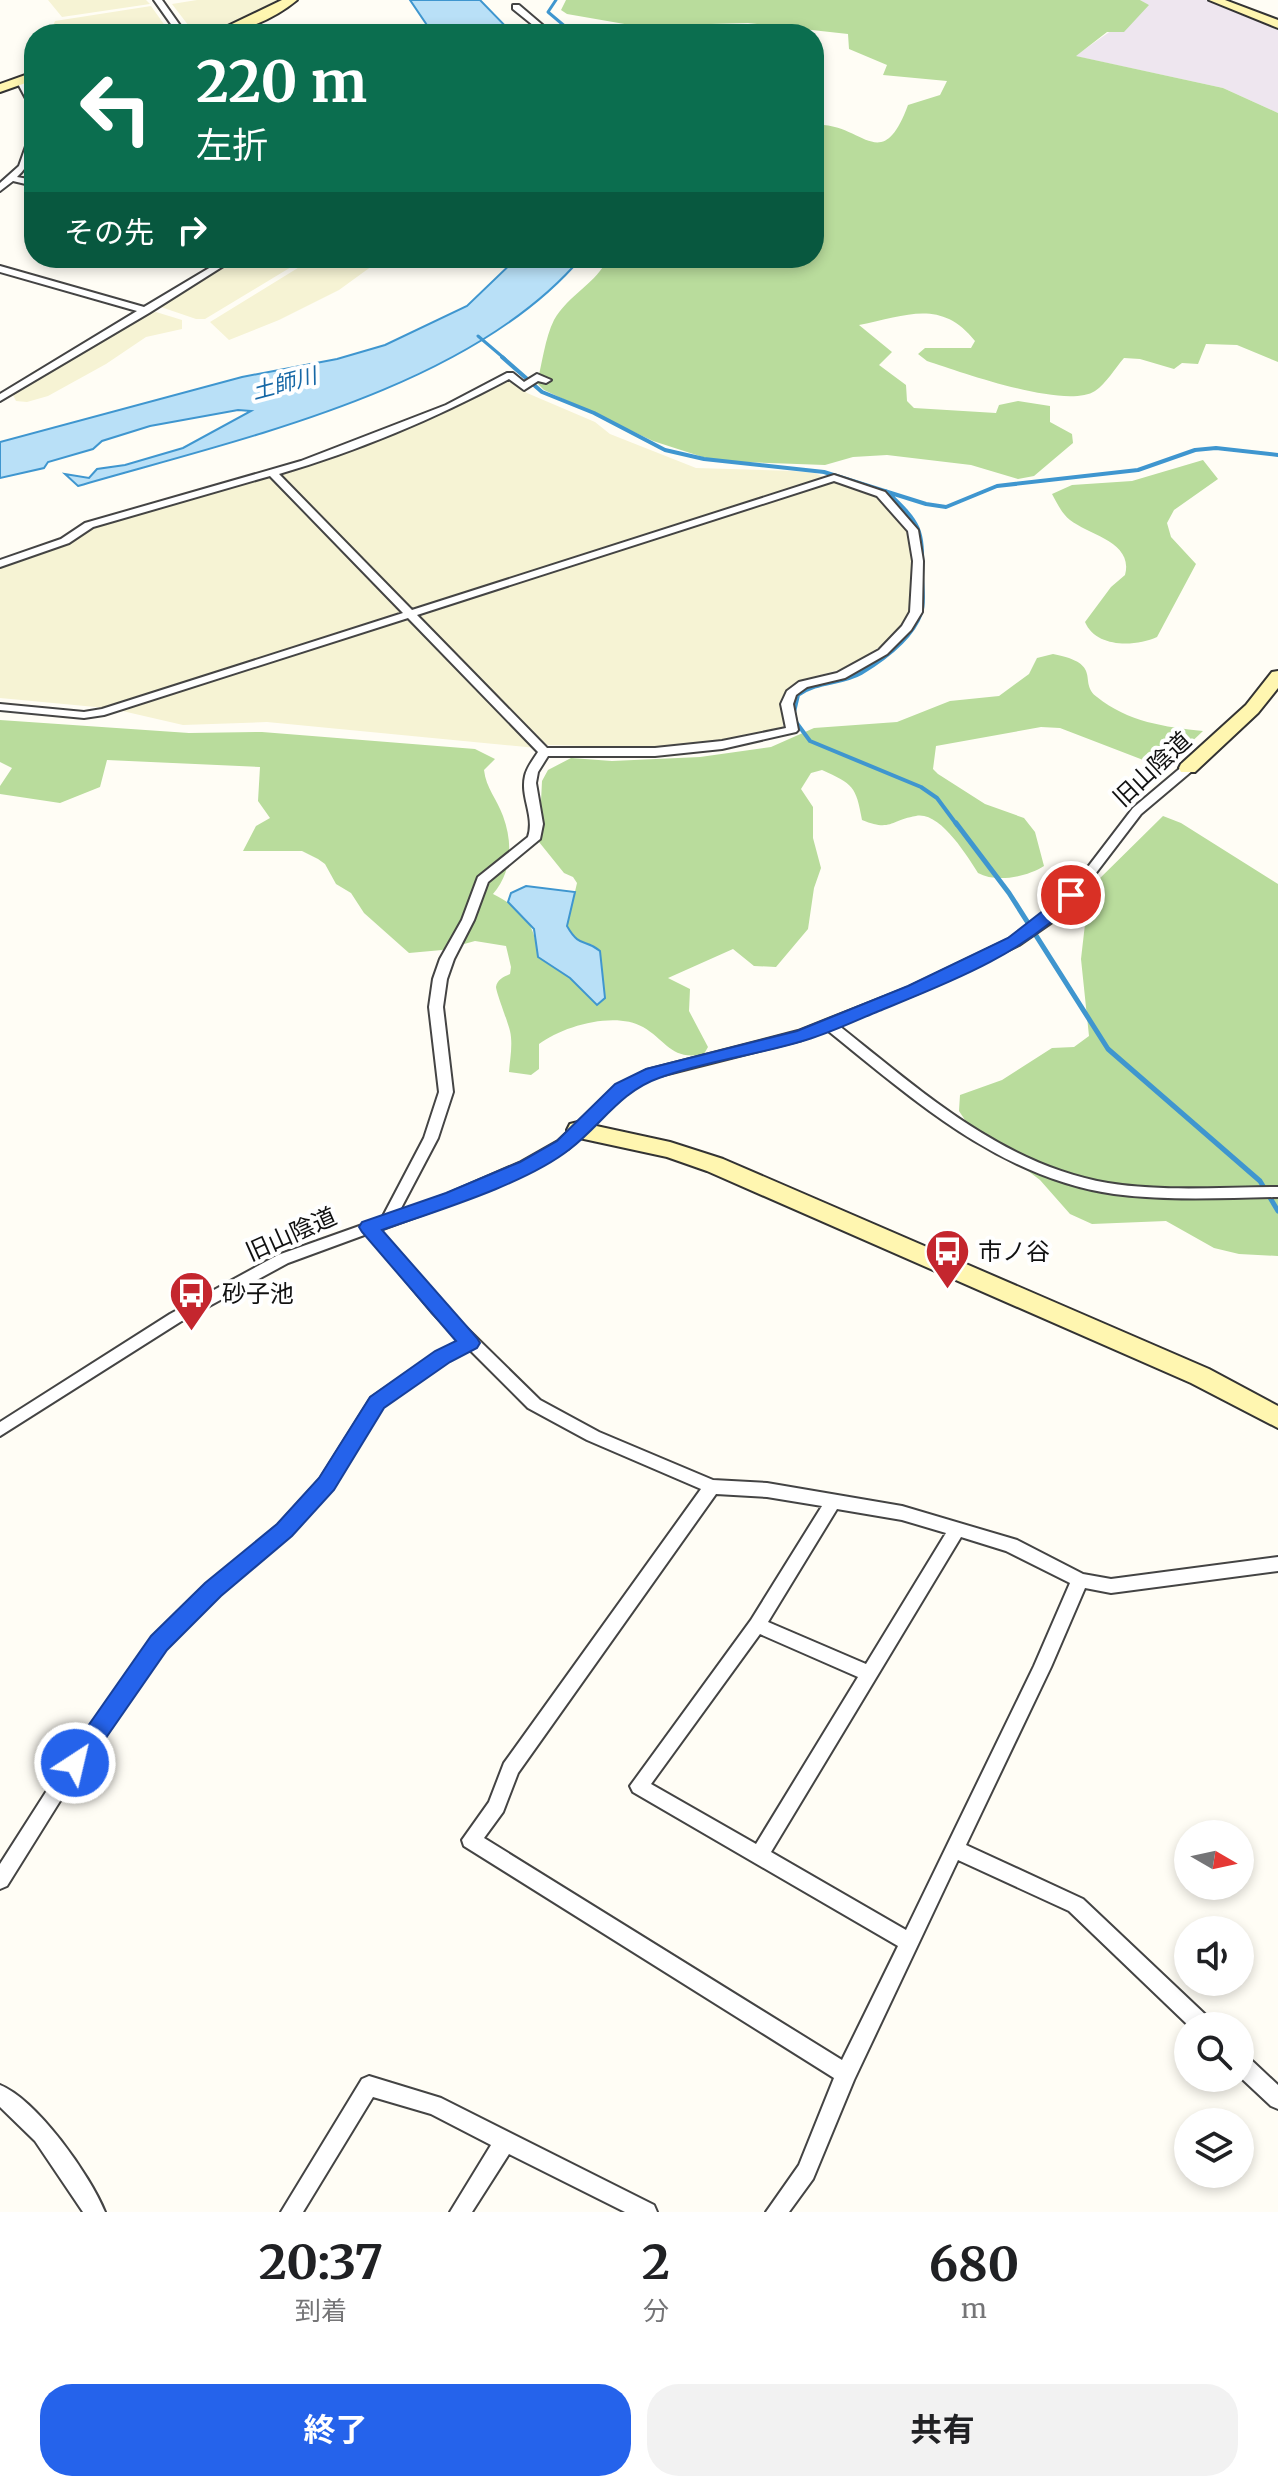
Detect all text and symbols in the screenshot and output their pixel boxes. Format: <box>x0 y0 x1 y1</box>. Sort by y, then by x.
text: 220 m <box>196 47 367 117</box>
icon: left <box>64 56 168 160</box>
text: 左折 <box>196 123 268 168</box>
icon: right <box>170 208 214 252</box>
text: その先 <box>64 213 154 251</box>
water label: 土師川 <box>248 360 321 405</box>
street label: 旧山陰道 <box>1106 725 1198 813</box>
pin <box>1037 861 1105 929</box>
icon: arrive <box>1049 873 1093 917</box>
street label: 旧山陰道 <box>241 1200 341 1268</box>
bus stop icon: 市ノ谷 <box>923 1227 971 1290</box>
place label: 市ノ谷 <box>978 1236 1050 1267</box>
bus stop icon: 砂子池 <box>167 1269 215 1332</box>
place label: 砂子池 <box>222 1278 294 1309</box>
position arrow <box>33 1721 117 1805</box>
north arrow <box>1174 1820 1254 1900</box>
map controls <box>1174 1820 1254 2188</box>
button: sound <box>1174 1916 1254 1996</box>
button: search <box>1174 2012 1254 2092</box>
button: layers <box>1174 2108 1254 2188</box>
text: 20:37 <box>259 2232 383 2292</box>
text: 2 <box>642 2232 670 2292</box>
text: 680 <box>929 2234 1019 2294</box>
text: m <box>961 2292 987 2325</box>
text: 到着 <box>295 2294 347 2327</box>
text: 分 <box>643 2294 669 2327</box>
button: 終了 <box>40 2384 631 2476</box>
button: 共有 <box>647 2384 1238 2476</box>

